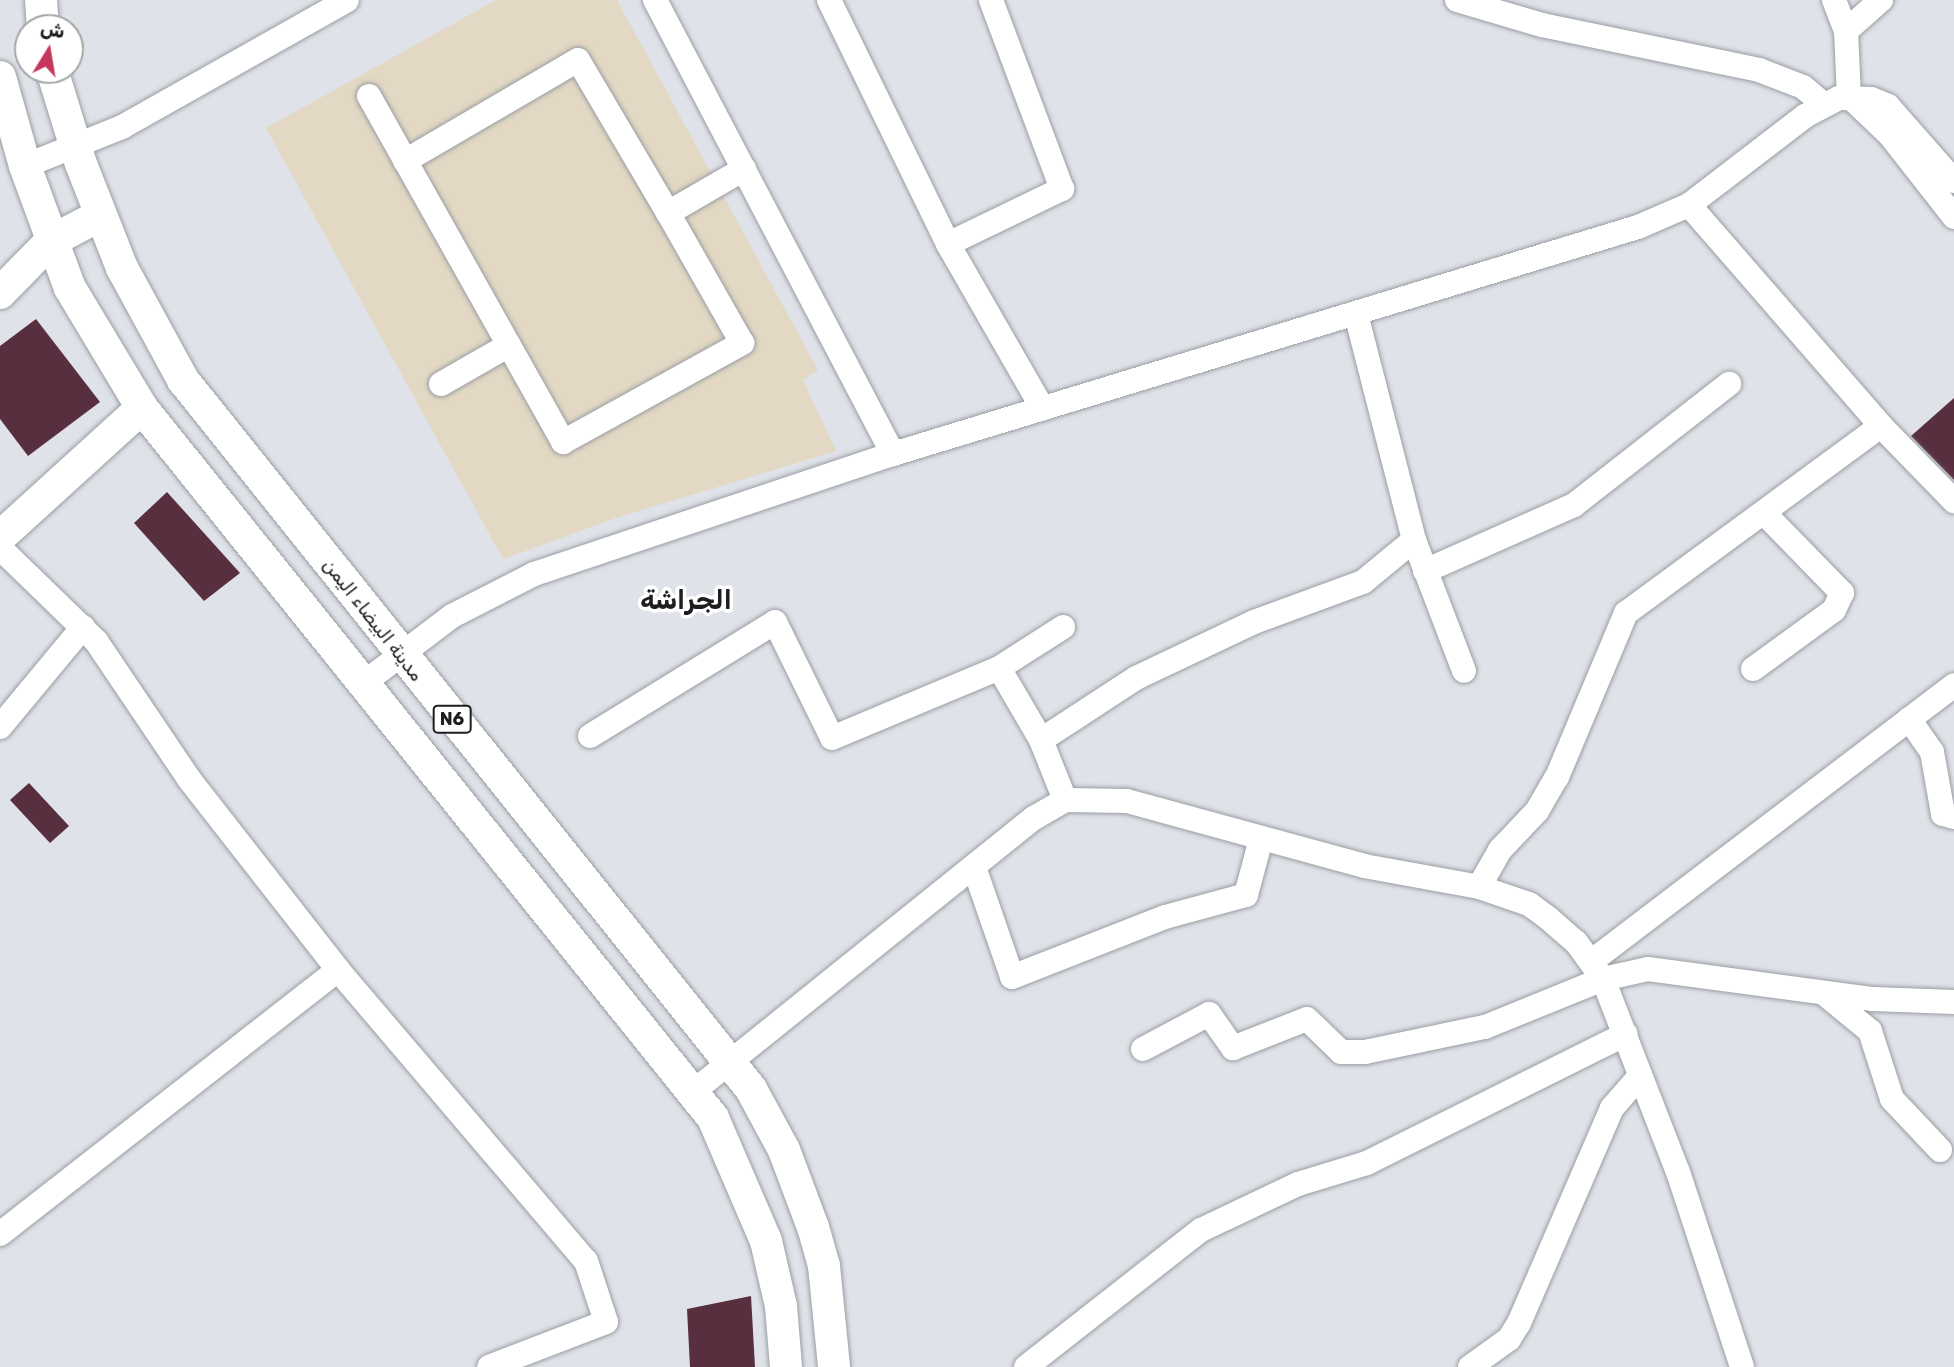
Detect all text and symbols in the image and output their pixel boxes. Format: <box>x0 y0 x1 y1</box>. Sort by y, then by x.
north arrow <box>14 14 84 84</box>
text: ش <box>39 16 67 43</box>
street label: مدينة البيضاء اليمن <box>318 554 428 686</box>
district label: الجراشة <box>640 585 732 617</box>
road number: N6 <box>431 704 473 734</box>

